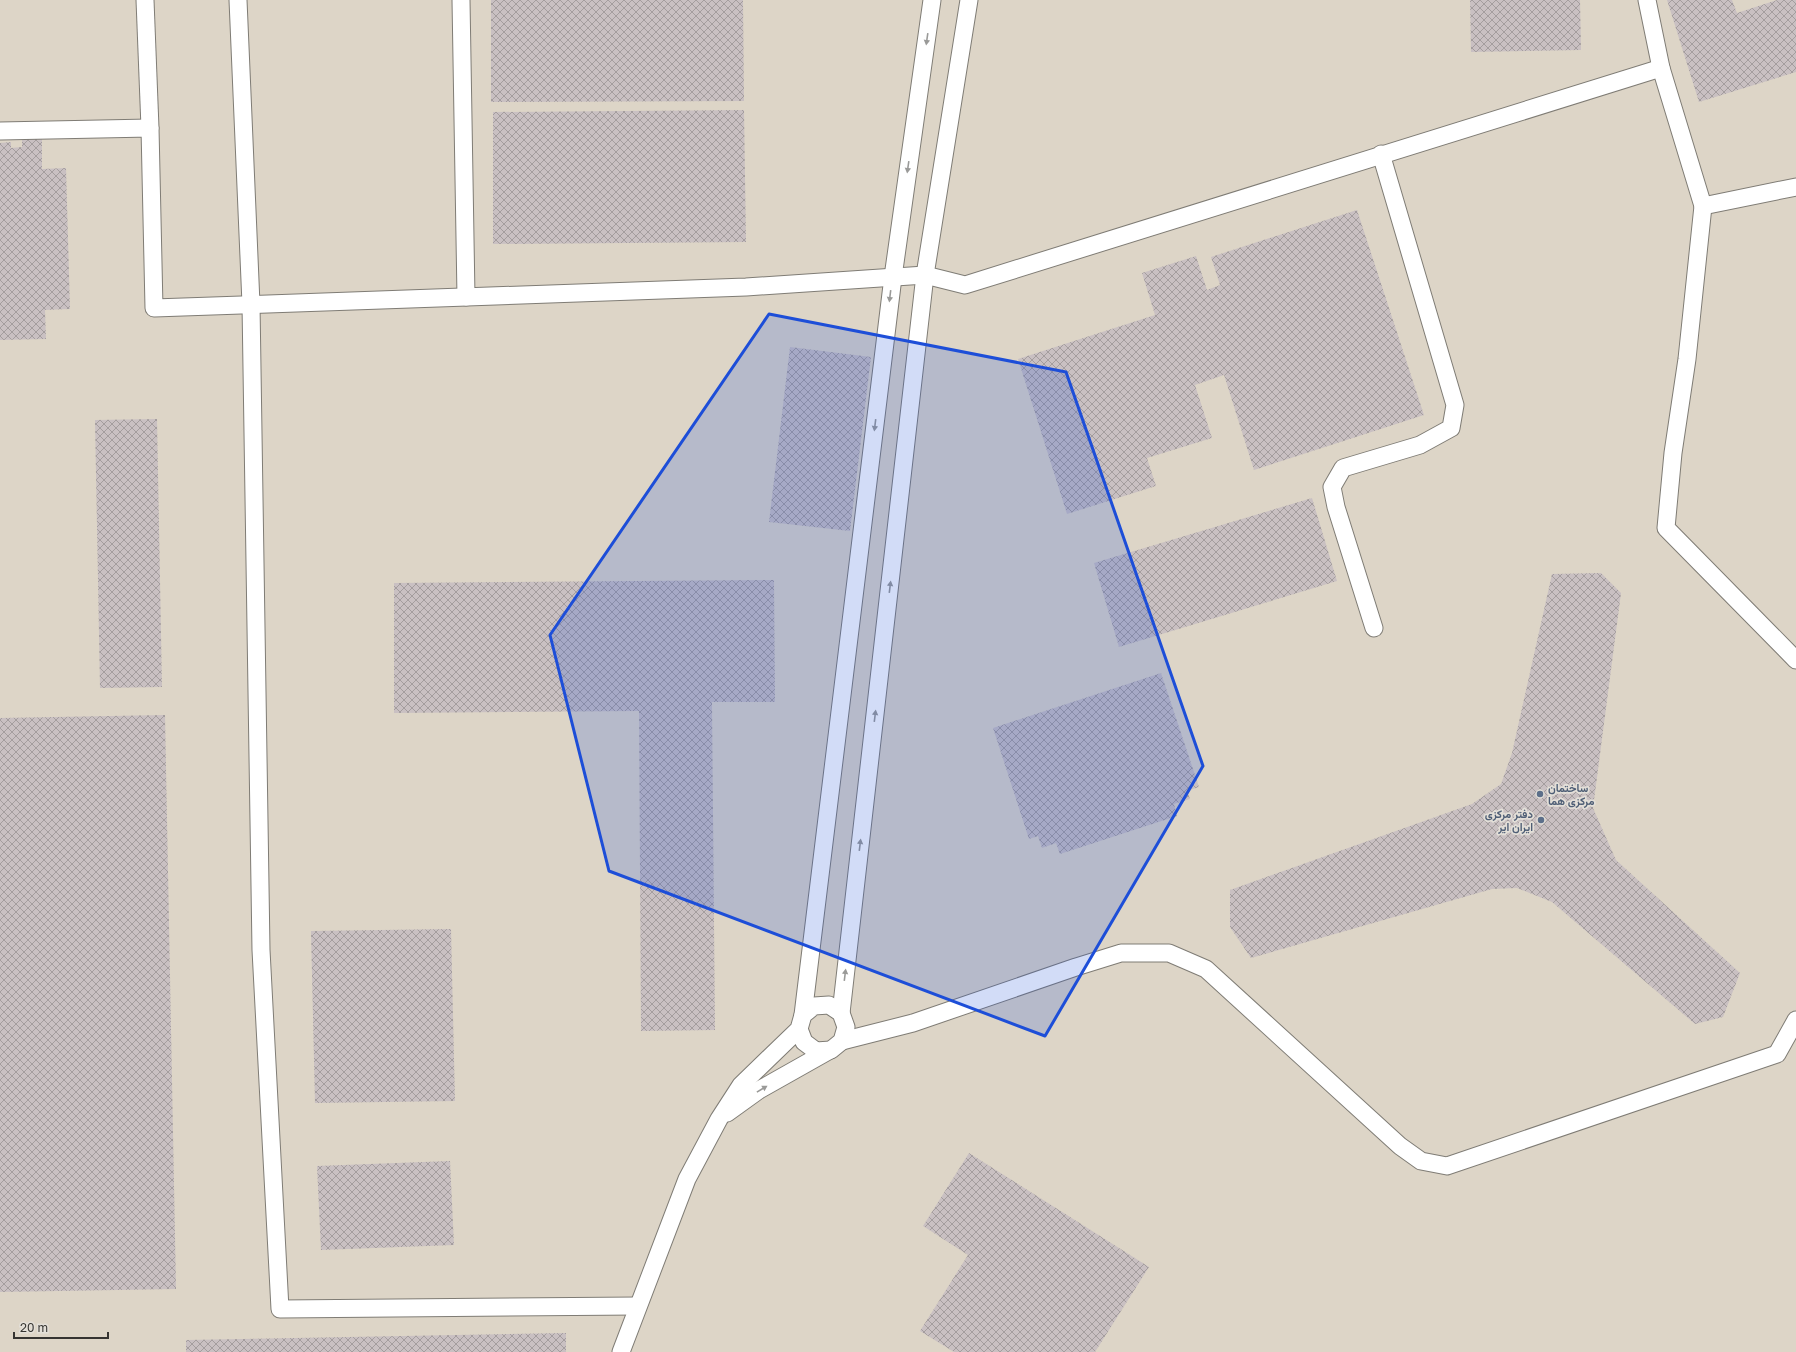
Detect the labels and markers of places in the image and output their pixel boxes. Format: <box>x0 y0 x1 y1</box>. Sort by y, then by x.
place label: ساختمان مرکزی هما <box>1548 781 1594 808</box>
marker: ساختمان مرکزی هما <box>1535 789 1545 799</box>
place label: دفتر مرکزی ایران ایر <box>1485 807 1534 834</box>
marker: دفتر مرکزی ایران ایر <box>1536 815 1546 825</box>

